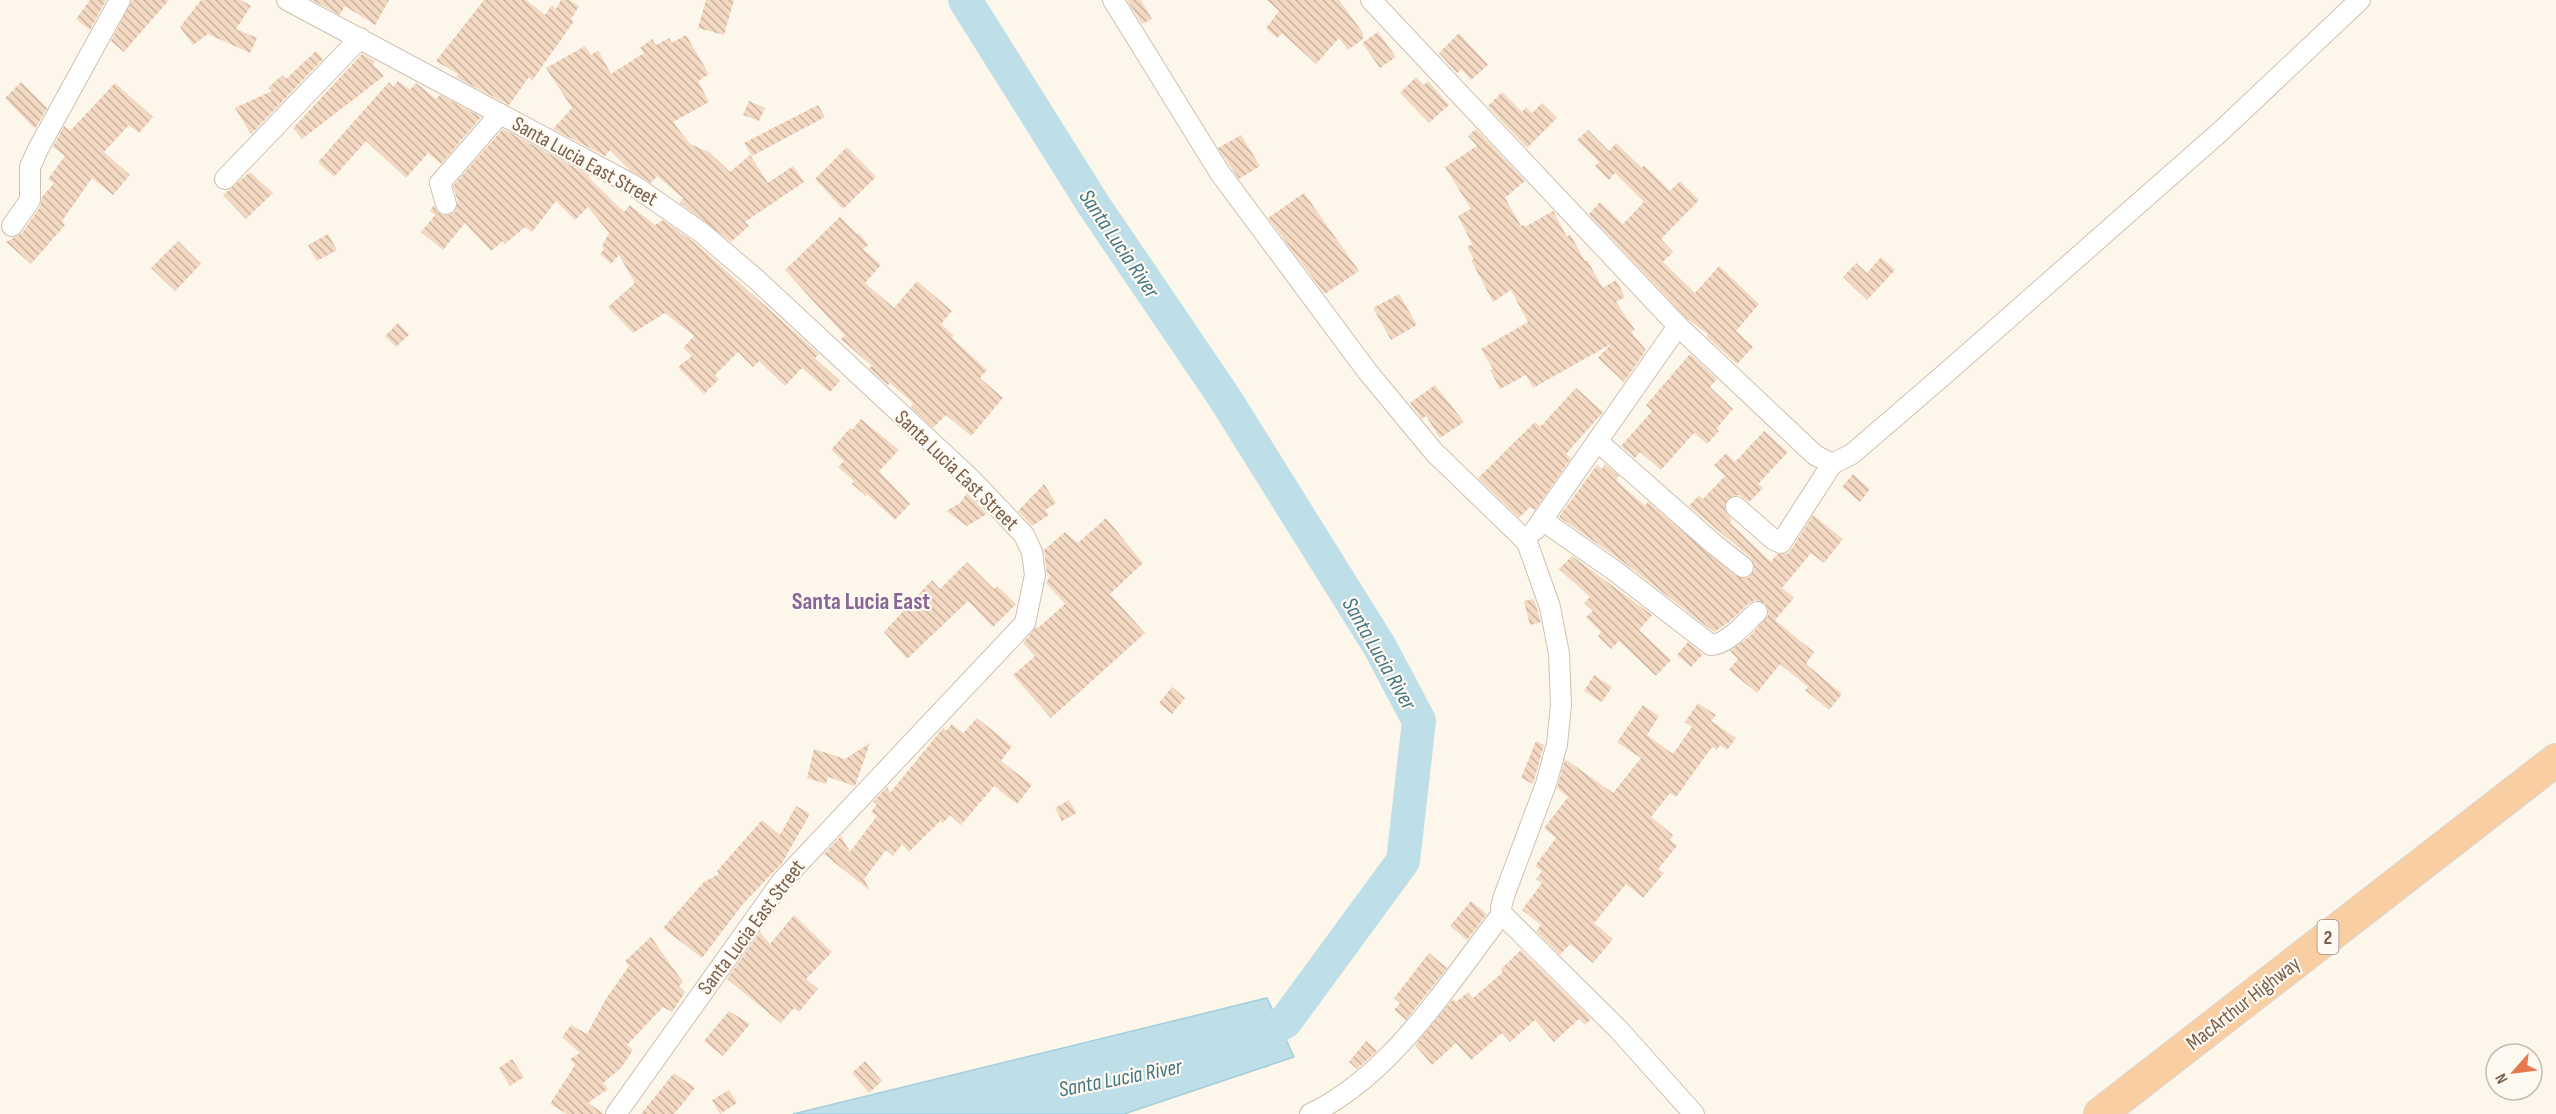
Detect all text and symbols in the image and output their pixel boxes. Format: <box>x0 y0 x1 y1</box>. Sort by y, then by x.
street label: Santa Lucia East Street <box>508 111 662 212</box>
water label: Santa Lucia River <box>1073 184 1165 304</box>
street label: Santa Lucia East Street <box>890 405 1024 536</box>
district label: Santa Lucia East <box>792 587 930 616</box>
water label: Santa Lucia River <box>1336 593 1422 715</box>
street label: Santa Lucia East Street <box>693 855 810 1000</box>
road number: 2 <box>2318 920 2338 954</box>
street label: MacArthur Highway <box>2181 951 2305 1056</box>
north arrow <box>2484 1042 2544 1102</box>
water label: Santa Lucia River <box>1056 1053 1185 1104</box>
text: N <box>2492 1070 2512 1087</box>

